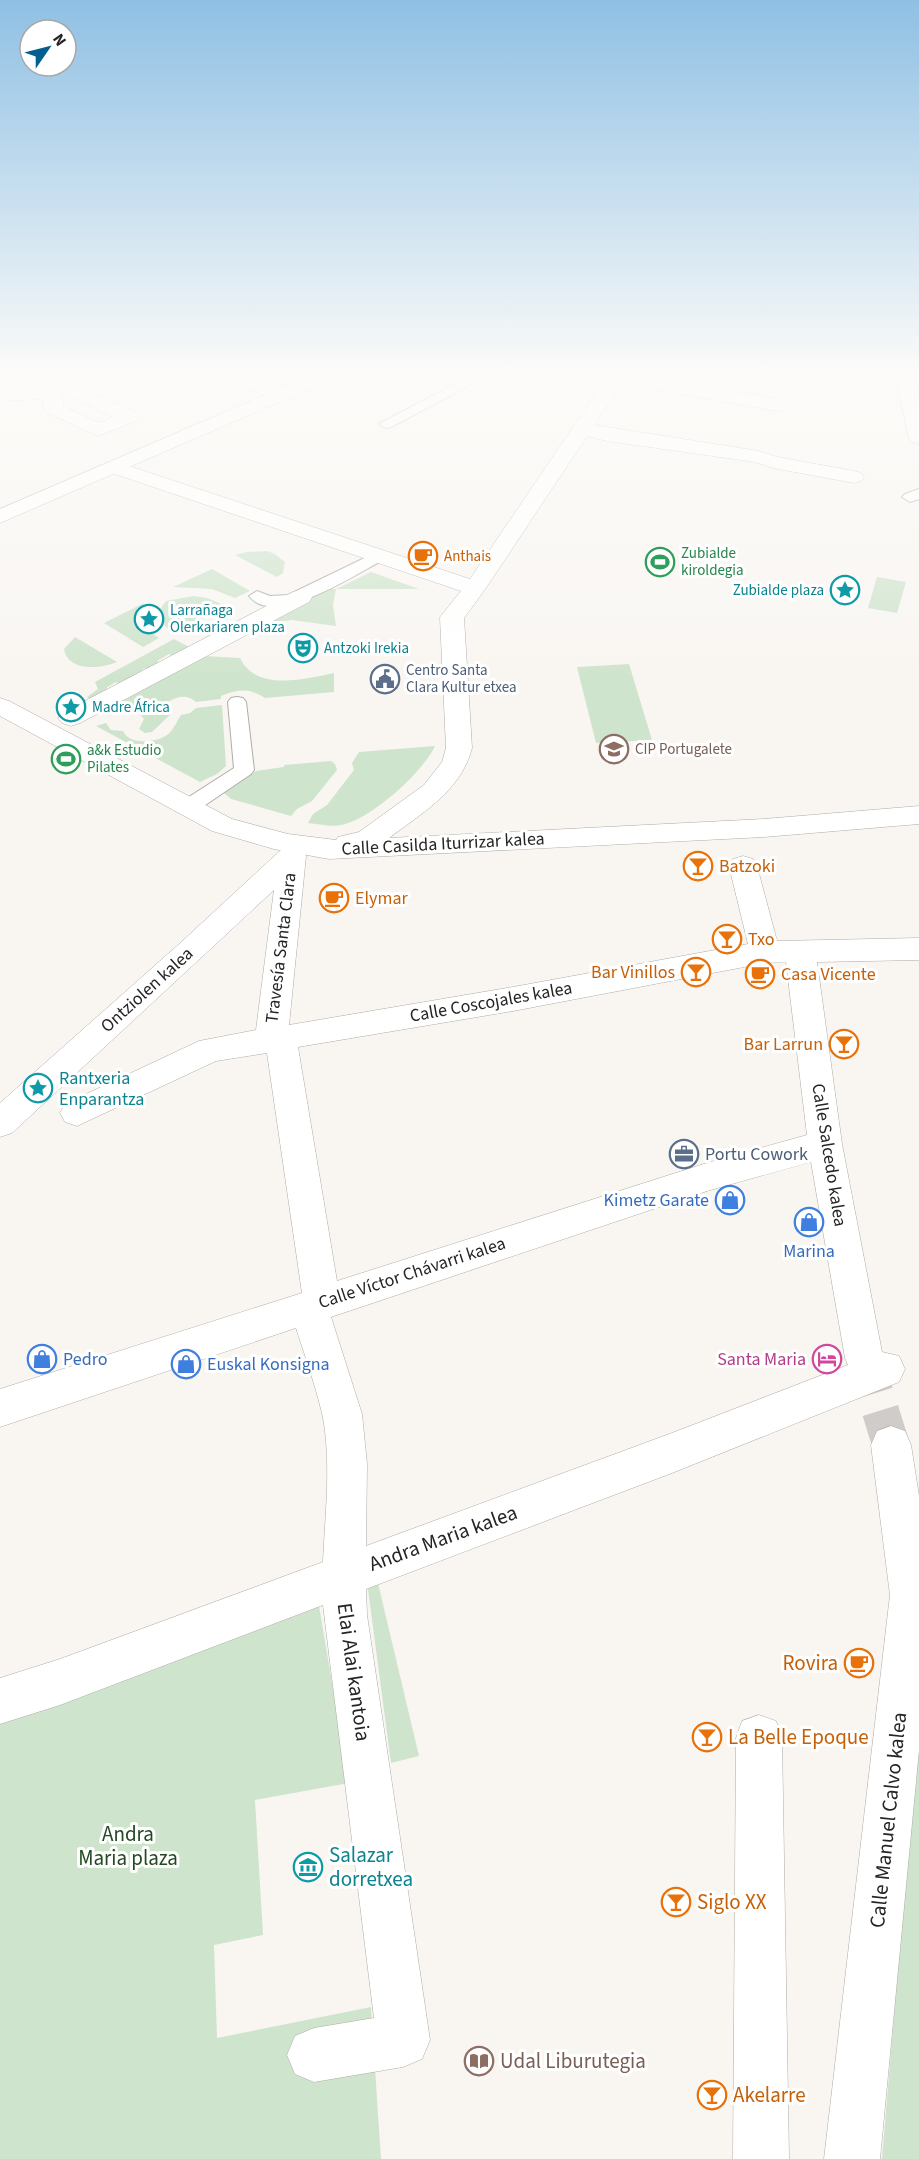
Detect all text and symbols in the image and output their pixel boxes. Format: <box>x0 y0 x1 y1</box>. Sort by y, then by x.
north arrow <box>18 18 78 78</box>
text: N <box>47 29 72 51</box>
cafe icon: Anthais <box>407 540 439 572</box>
place label: Zubialde kiroldegia <box>681 543 744 581</box>
place label: Anthais <box>444 546 491 567</box>
sports icon: Zubialde kiroldegia <box>644 546 676 578</box>
place icon: Zubialde plaza <box>829 574 861 606</box>
place label: Zubialde plaza <box>733 580 824 601</box>
place label: Larrañaga Olerkariaren plaza <box>170 600 285 638</box>
place icon: Larrañaga Olerkariaren plaza <box>133 603 165 635</box>
theatre icon: Antzoki Irekia <box>287 632 319 664</box>
place label: Antzoki Irekia <box>324 638 409 659</box>
place label: Centro Santa Clara Kultur etxea <box>406 660 517 698</box>
public building icon: Centro Santa Clara Kultur etxea <box>369 663 401 695</box>
place icon: Madre África <box>55 691 87 723</box>
place label: Madre África <box>92 697 170 718</box>
school or university icon: CIP Portugalete <box>598 733 630 765</box>
place label: CIP Portugalete <box>635 739 732 760</box>
place label: a&k Estudio Pilates <box>87 740 161 778</box>
sports icon: a&k Estudio Pilates <box>50 743 82 775</box>
street label: Calle Casilda Iturrizar kalea <box>341 826 545 862</box>
bar icon: Batzoki <box>682 850 714 882</box>
place label: Batzoki <box>719 854 775 879</box>
street label: Travesía Santa Clara <box>259 871 303 1025</box>
cafe icon: Elymar <box>318 882 350 914</box>
place label: Elymar <box>355 886 408 911</box>
bar icon: Txo <box>711 923 743 955</box>
place label: Txo <box>748 927 774 952</box>
street label: Ontziolen kalea <box>95 942 199 1038</box>
bar icon: Bar Vinillos <box>680 956 712 988</box>
cafe icon: Casa Vicente <box>744 958 776 990</box>
place label: Bar Vinillos <box>591 960 675 985</box>
place label: Casa Vicente <box>781 962 876 987</box>
street label: Calle Coscojales kalea <box>408 975 574 1029</box>
bar icon: Bar Larrun <box>828 1028 860 1060</box>
place label: Bar Larrun <box>744 1032 823 1057</box>
place label: Rantxeria Enparantza <box>59 1066 144 1112</box>
place icon: Rantxeria Enparantza <box>22 1072 54 1104</box>
street label: Calle Salcedo kalea <box>805 1082 853 1228</box>
office icon: Portu Cowork <box>668 1138 700 1170</box>
place label: Portu Cowork <box>705 1142 808 1167</box>
shop icon: Kimetz Garate <box>714 1184 746 1216</box>
place label: Kimetz Garate <box>604 1188 709 1213</box>
shop icon: Marina <box>793 1206 825 1238</box>
street label: Calle Víctor Chávarri kalea <box>315 1231 509 1315</box>
place label: Marina <box>783 1239 835 1264</box>
shop icon: Pedro <box>26 1343 58 1375</box>
hotel icon: Santa Maria <box>811 1343 843 1375</box>
place label: Pedro <box>63 1347 108 1372</box>
place label: Santa Maria <box>717 1347 806 1372</box>
shop icon: Euskal Konsigna <box>170 1348 202 1380</box>
place label: Euskal Konsigna <box>207 1352 330 1377</box>
street label: Andra Maria kalea <box>365 1497 521 1579</box>
street label: Elai Alai kantoia <box>329 1601 379 1743</box>
cafe icon: Rovira <box>843 1647 875 1679</box>
place label: Rovira <box>783 1648 838 1678</box>
street label: Calle Manuel Calvo kalea <box>862 1711 914 1929</box>
bar icon: La Belle Epoque <box>691 1721 723 1753</box>
place label: La Belle Epoque <box>728 1722 869 1752</box>
park label: Andra Maria plaza <box>78 1819 178 1873</box>
place label: Salazar dorretxea <box>329 1840 413 1894</box>
museum icon: Salazar dorretxea <box>292 1851 324 1883</box>
bar icon: Siglo XX <box>660 1886 692 1918</box>
place label: Siglo XX <box>697 1887 767 1917</box>
library icon: Udal Liburutegia <box>463 2045 495 2077</box>
place label: Udal Liburutegia <box>500 2046 646 2076</box>
bar icon: Akelarre <box>696 2079 728 2111</box>
place label: Akelarre <box>733 2080 806 2110</box>

